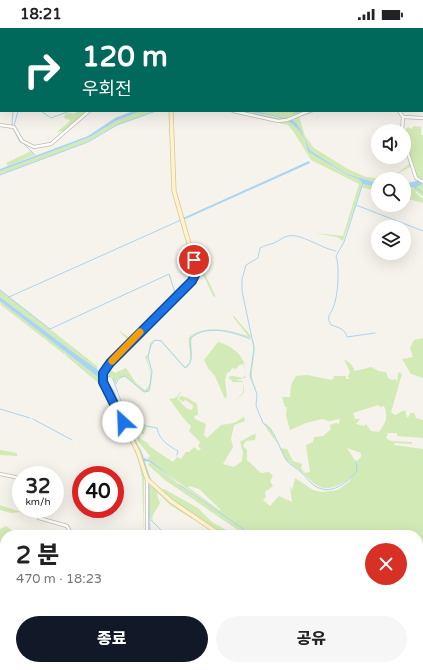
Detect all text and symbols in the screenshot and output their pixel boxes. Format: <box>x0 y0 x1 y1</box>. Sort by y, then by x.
text: 18:21 <box>20 5 62 23</box>
text: 120 m <box>82 40 168 74</box>
icon: right <box>16 44 68 96</box>
text: 우회전 <box>82 78 132 100</box>
map controls <box>371 124 411 260</box>
button: sound <box>371 124 411 164</box>
button: search <box>371 172 411 212</box>
button: layers <box>371 220 411 260</box>
pin <box>177 243 211 277</box>
icon: arrive <box>183 249 205 271</box>
position arrow <box>102 401 144 443</box>
speed limit sign: 40 <box>72 466 124 518</box>
text: 32 <box>25 475 51 499</box>
text: km/h <box>25 496 51 508</box>
text: 2 분 <box>16 541 59 570</box>
button: close <box>365 543 407 585</box>
text: 470 m · 18:23 <box>16 571 102 587</box>
button: 종료 <box>16 616 208 662</box>
button: 공유 <box>216 616 407 662</box>

